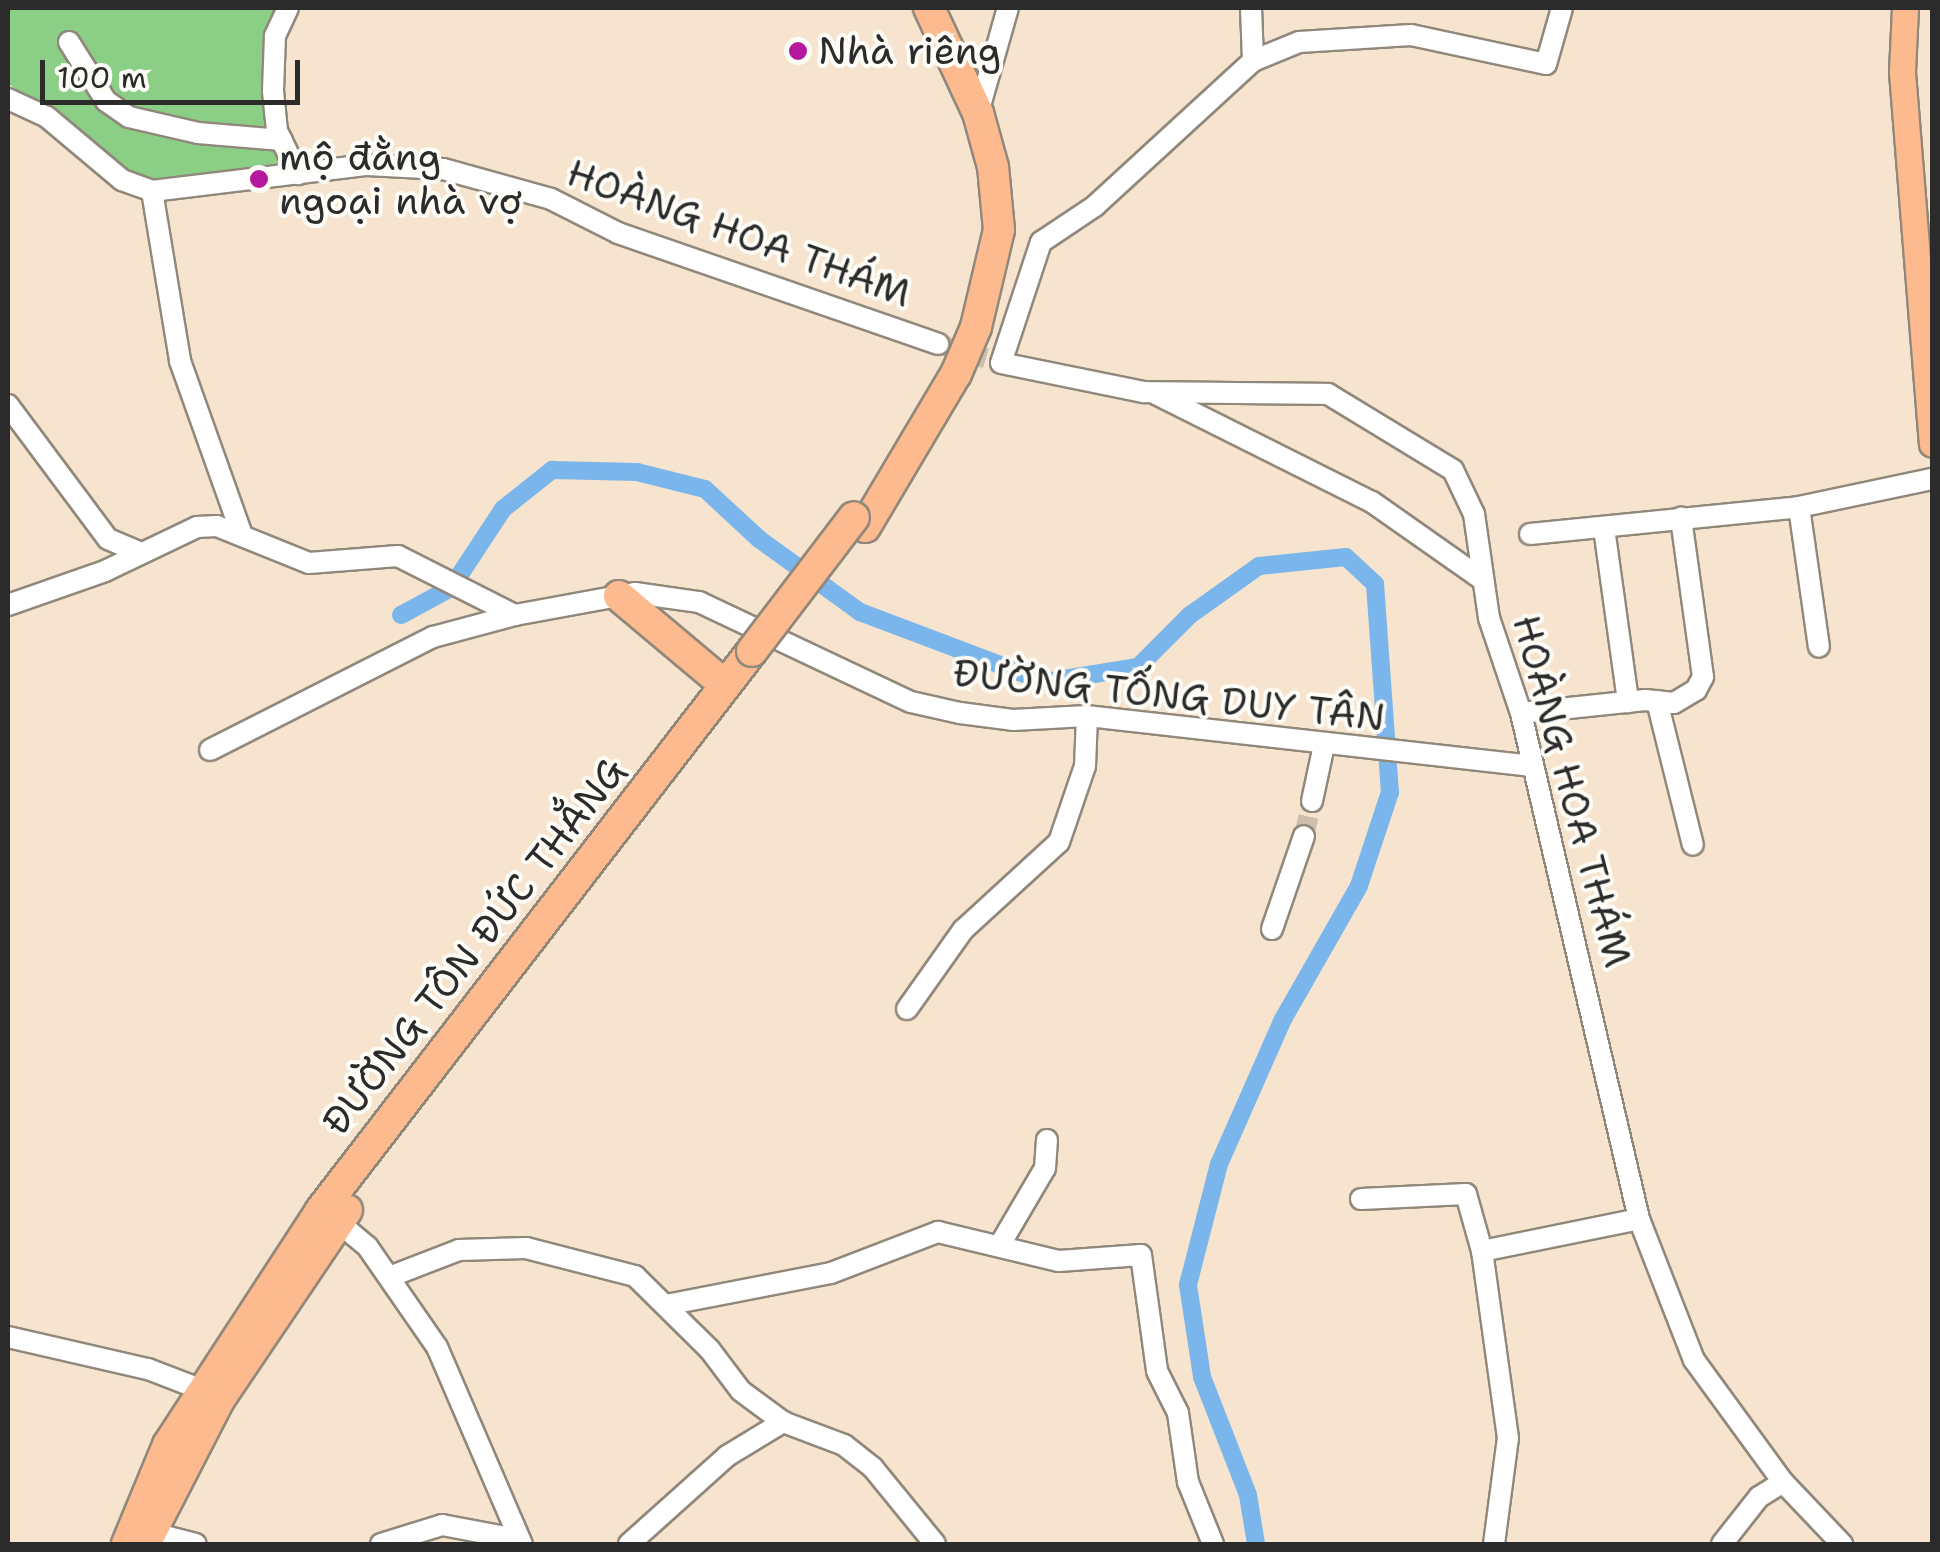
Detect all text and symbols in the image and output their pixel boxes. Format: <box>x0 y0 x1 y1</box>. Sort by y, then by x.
place label: Nhà riêng <box>818 28 1001 74</box>
scale bar <box>45 40 305 102</box>
marker: Nhà riêng <box>787 40 809 62</box>
text: 100 m <box>57 57 147 98</box>
place label: mộ đằng ngoại nhà vợ <box>279 134 522 223</box>
street label: HOÀNG HOA THÁM <box>561 150 917 316</box>
marker: mộ đằng ngoại nhà vợ <box>248 168 270 190</box>
street label: HOÀNG HOA THÁM <box>1503 610 1641 972</box>
street label: ĐƯỜNG TỐNG DUY TÂN <box>951 650 1387 740</box>
street label: ĐƯỜNG TÔN ĐỨC THẮNG <box>313 749 635 1143</box>

